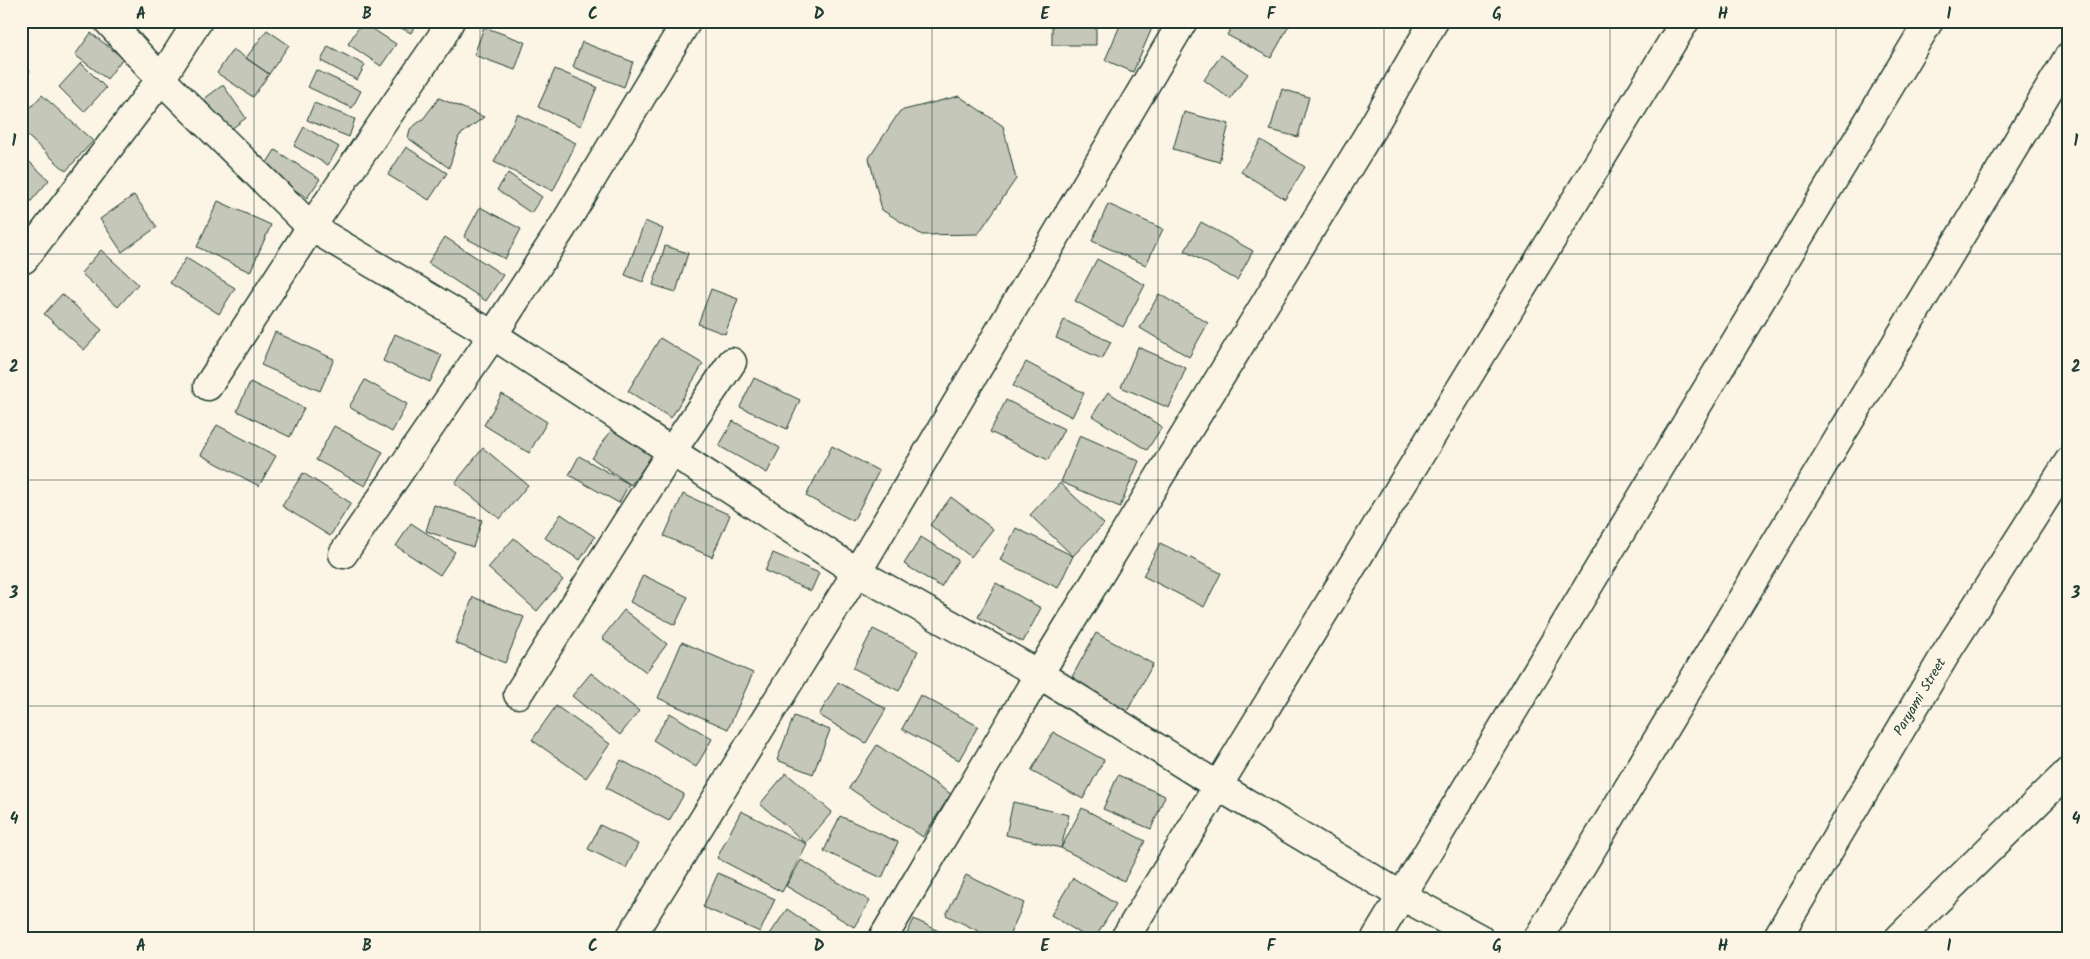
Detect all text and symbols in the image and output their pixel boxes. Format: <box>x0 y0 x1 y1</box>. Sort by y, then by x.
text: A <box>136 2 146 27</box>
text: B <box>362 2 372 27</box>
text: C <box>588 2 598 27</box>
text: D <box>814 2 825 27</box>
text: E <box>1041 2 1051 27</box>
text: F <box>1267 2 1277 27</box>
text: G <box>1492 2 1502 27</box>
text: H <box>1718 2 1728 27</box>
text: I <box>1947 2 1952 27</box>
text: 1 <box>12 129 17 154</box>
text: 1 <box>2074 129 2079 154</box>
text: 2 <box>9 355 19 380</box>
text: 2 <box>2071 355 2081 380</box>
text: 3 <box>9 581 19 606</box>
text: 3 <box>2071 581 2081 606</box>
street label: Paryami Street <box>1888 653 1952 740</box>
text: 4 <box>10 807 19 832</box>
text: 4 <box>2072 807 2081 832</box>
text: A <box>136 934 146 959</box>
text: B <box>362 934 372 959</box>
text: C <box>588 934 598 959</box>
text: D <box>814 934 825 959</box>
text: E <box>1041 934 1051 959</box>
text: F <box>1267 934 1277 959</box>
text: G <box>1492 934 1502 959</box>
text: H <box>1718 934 1728 959</box>
text: I <box>1947 934 1952 959</box>

